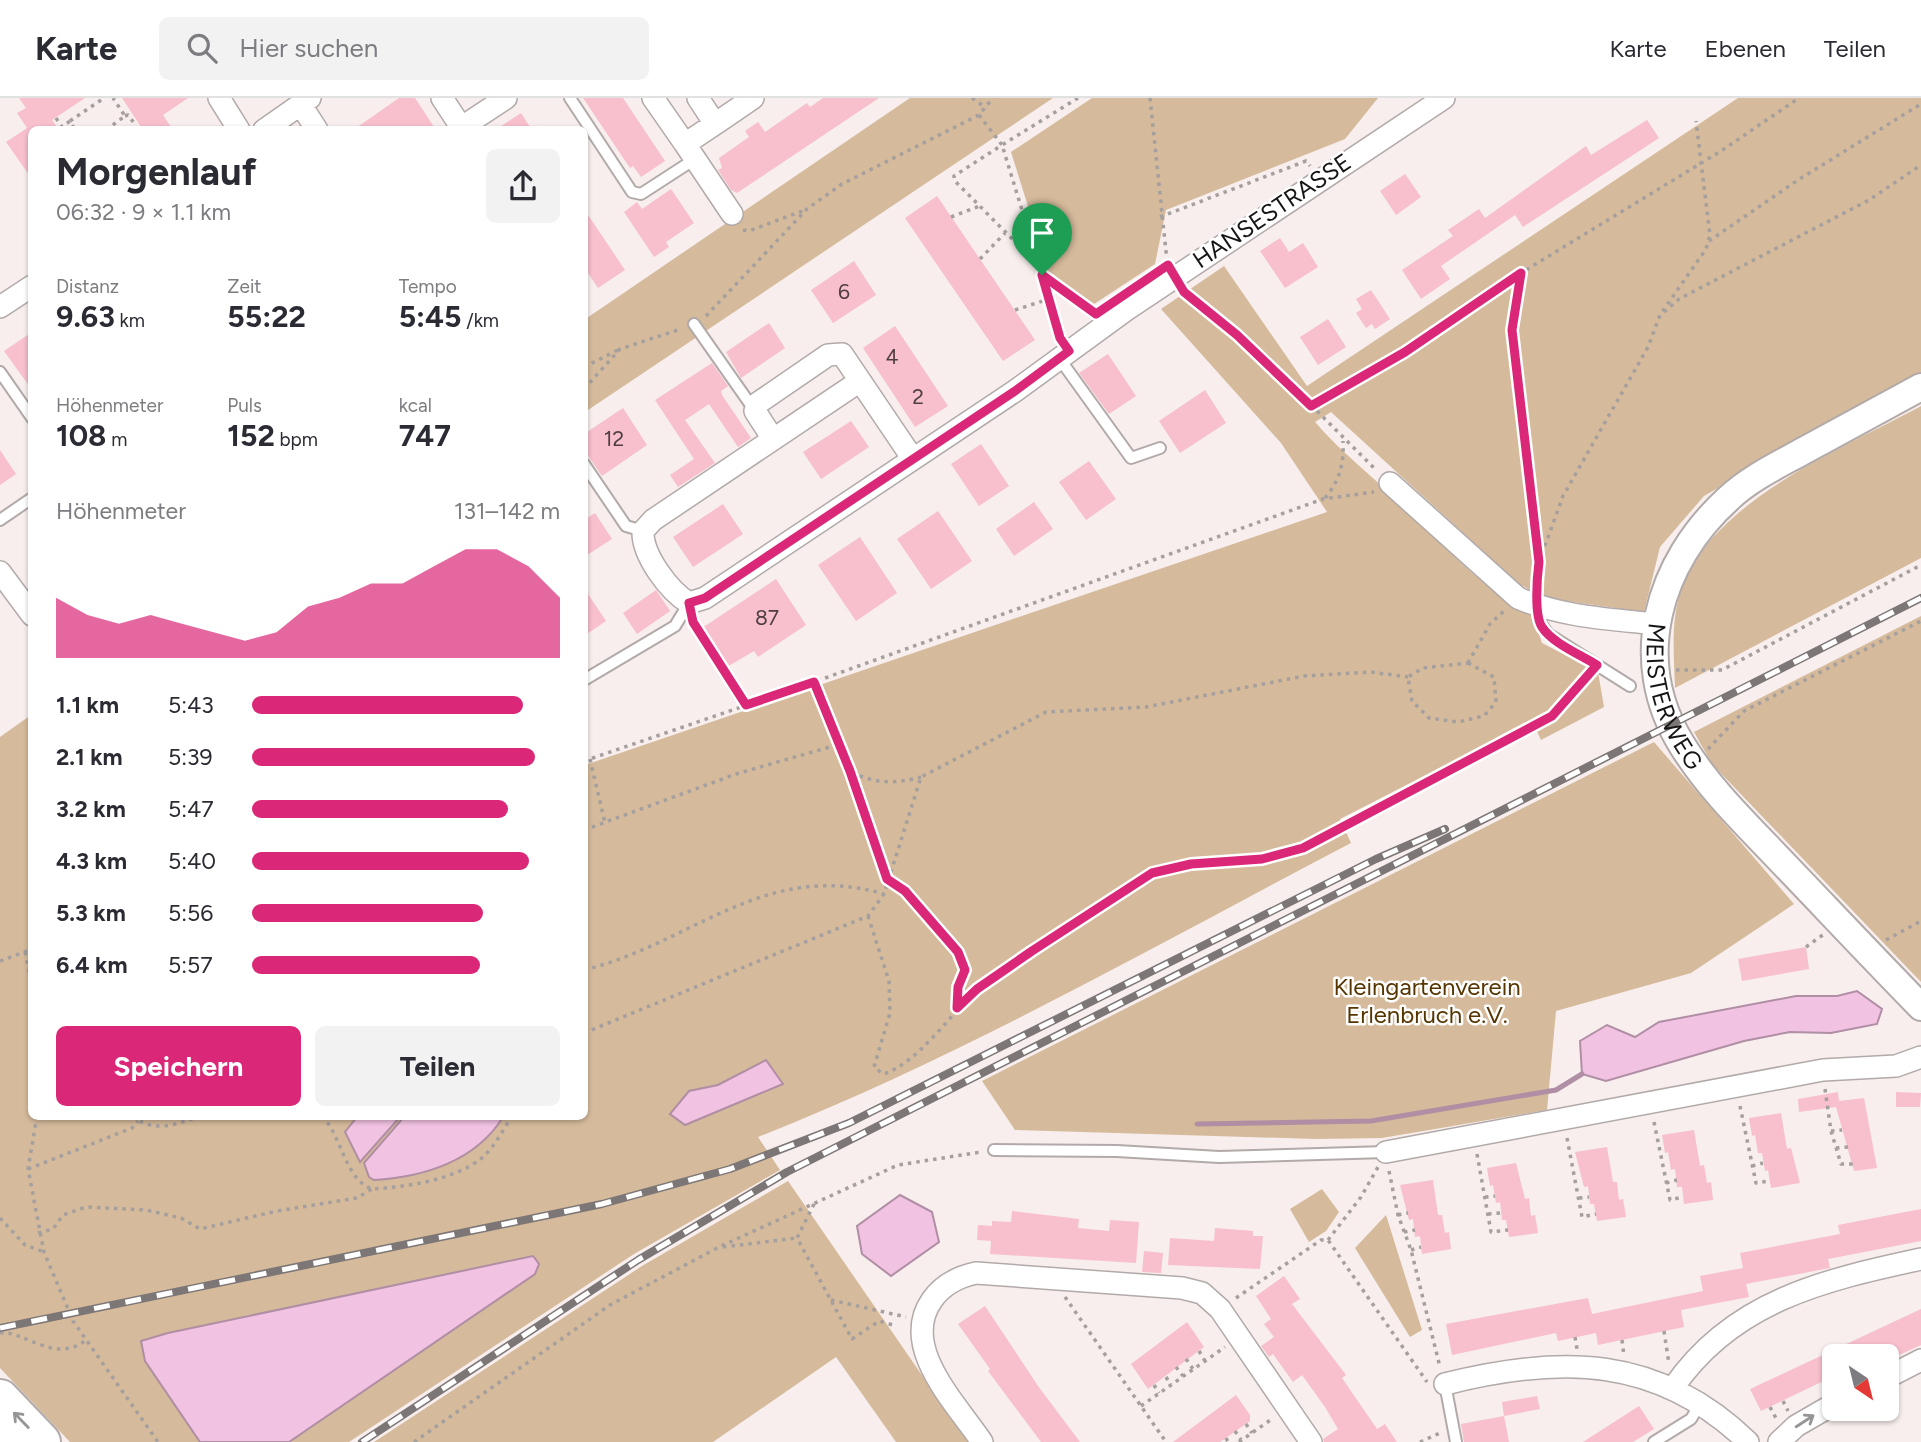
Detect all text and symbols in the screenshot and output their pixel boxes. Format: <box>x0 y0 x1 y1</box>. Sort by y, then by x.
search box <box>159 17 649 80</box>
text: Karte <box>35 29 117 68</box>
icon: search <box>183 29 221 67</box>
text: Hier suchen <box>239 32 378 64</box>
text: Karte <box>1610 34 1667 63</box>
text: Ebenen <box>1705 34 1786 63</box>
text: Teilen <box>1824 34 1886 63</box>
street label: HANSESTRASSE <box>1187 147 1356 274</box>
text: Morgenlauf <box>56 149 257 195</box>
button: share <box>486 149 560 223</box>
text: 06:32 · 9 × 1.1 km <box>56 198 231 226</box>
pin <box>1012 203 1072 275</box>
icon: arrive <box>1023 214 1061 252</box>
text: Distanz <box>56 275 119 298</box>
text: Zeit <box>227 275 261 298</box>
text: Tempo <box>399 275 457 298</box>
house number: 6 <box>838 279 850 304</box>
text: 9.63 <box>56 298 115 335</box>
text: 55:22 <box>227 298 306 335</box>
text: 5:45 <box>399 298 462 335</box>
text: km <box>115 309 145 332</box>
text: /km <box>462 309 499 332</box>
house number: 4 <box>885 344 899 369</box>
house number: 2 <box>912 384 924 409</box>
text: Höhenmeter <box>56 394 163 417</box>
text: Puls <box>227 394 262 417</box>
text: kcal <box>399 394 432 417</box>
text: 108 <box>56 417 106 454</box>
text: 152 <box>227 417 275 454</box>
text: 747 <box>399 417 451 454</box>
house number: 12 <box>604 426 624 451</box>
text: m <box>106 428 127 451</box>
text: bpm <box>275 428 318 451</box>
text: Höhenmeter <box>56 497 186 525</box>
text: 131–142 m <box>454 497 560 525</box>
house number: 87 <box>755 605 779 630</box>
street label: MEISTERWEG <box>1641 622 1709 775</box>
text: 1.1 km <box>56 691 119 719</box>
text: 5:43 <box>168 691 214 719</box>
text: 2.1 km <box>56 743 123 771</box>
text: 5:39 <box>168 743 213 771</box>
text: 3.2 km <box>56 795 126 823</box>
text: 5:47 <box>168 795 214 823</box>
text: 4.3 km <box>56 847 127 875</box>
text: 5:40 <box>168 847 216 875</box>
text: 5.3 km <box>56 899 126 927</box>
text: 5:56 <box>168 899 213 927</box>
text: 6.4 km <box>56 951 128 979</box>
text: 5:57 <box>168 951 213 979</box>
park label: Kleingartenverein Erlenbruch e.V. <box>1333 972 1521 1029</box>
button: Speichern <box>56 1026 301 1106</box>
button: Teilen <box>315 1026 560 1106</box>
north arrow <box>1822 1344 1899 1421</box>
map controls <box>1822 1344 1899 1421</box>
one-way arrow <box>12 1412 29 1429</box>
one-way arrow <box>1795 1414 1814 1428</box>

